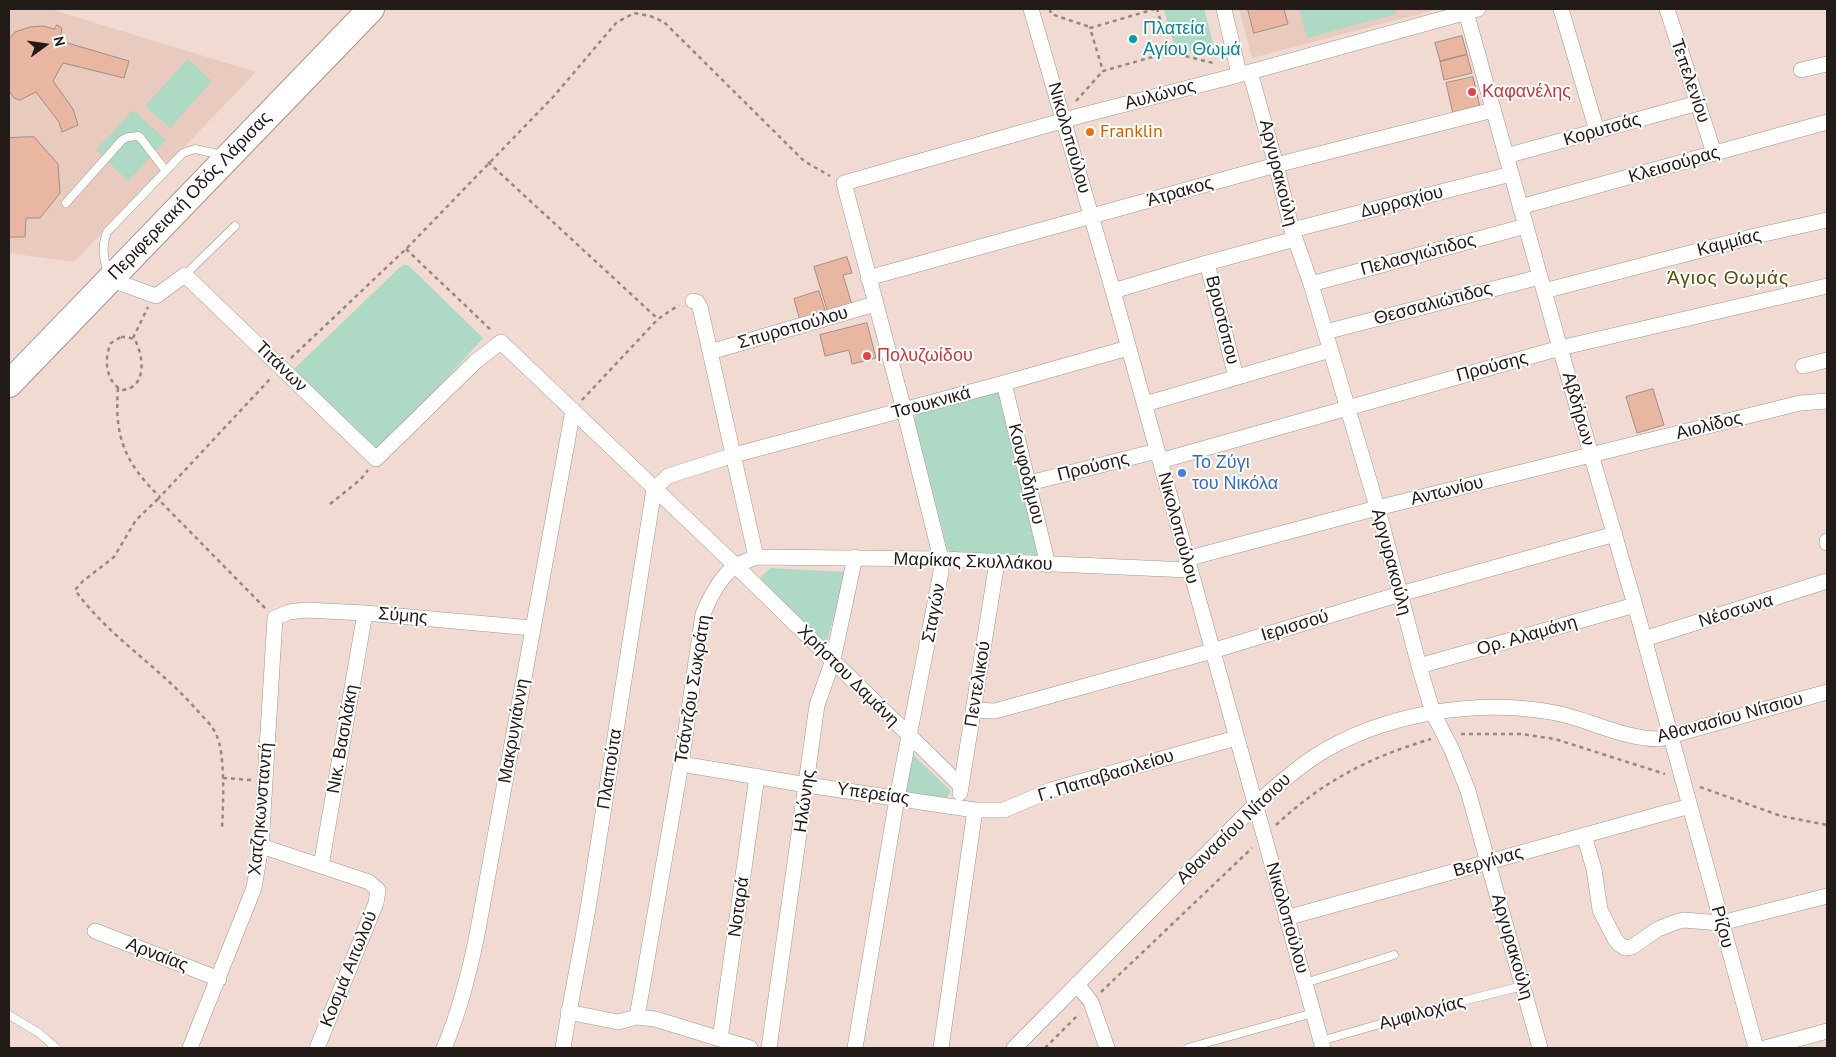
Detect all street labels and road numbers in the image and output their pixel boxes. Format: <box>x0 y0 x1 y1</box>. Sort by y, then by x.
street label: Τεπελενίου <box>1666 36 1714 126</box>
street label: Αυλώνος <box>1122 75 1198 115</box>
street label: Νικολοπούλου <box>1043 80 1095 196</box>
street label: Περιφερειακή Οδός Λάρισας <box>104 107 276 285</box>
street label: Κορυτσάς <box>1561 109 1643 151</box>
street label: Αργυρακούλη <box>1254 117 1302 229</box>
street label: Κλεισούρας <box>1626 142 1722 188</box>
street label: Άτρακος <box>1145 172 1215 212</box>
street label: Δυρραχίου <box>1359 181 1445 223</box>
street label: Καμμίας <box>1695 225 1763 261</box>
street label: Πελασγιώτιδος <box>1358 229 1478 281</box>
street label: Βρυοτόπου <box>1201 273 1243 367</box>
street label: Θεσσαλιώτιδος <box>1372 278 1494 330</box>
street label: Σπυροπούλου <box>735 302 851 354</box>
street label: Τιτάνων <box>251 337 311 397</box>
street label: Προύσης <box>1454 347 1530 387</box>
street label: Αβδήρων <box>1557 370 1599 448</box>
street label: Τσουκνικά <box>889 382 973 424</box>
street label: Αιολίδος <box>1674 407 1744 445</box>
street label: Κουφοδήμου <box>1003 421 1049 527</box>
street label: Προύσης <box>1055 448 1131 486</box>
street label: Νικολοπούλου <box>1153 470 1203 586</box>
street label: Αντωνίου <box>1408 472 1486 510</box>
street label: Αργυρακούλη <box>1366 506 1416 618</box>
street label: Μαρίκας Σκυλλάκου <box>893 548 1053 576</box>
street label: Σταγών <box>918 582 950 644</box>
street label: Νέσσωνα <box>1696 589 1776 633</box>
street label: Σύμης <box>377 603 429 629</box>
street label: Ιερισσού <box>1259 606 1331 646</box>
street label: Ορ. Αλαμάνη <box>1474 611 1580 661</box>
street label: Τσάντζου Σωκράτη <box>671 613 715 765</box>
street label: Χρήστου Δαμάνη <box>793 621 903 731</box>
street label: Πεντελικού <box>961 639 995 729</box>
street label: Μακρυγιάννη <box>494 677 534 785</box>
street label: Νικ. Βασιλάκη <box>323 683 363 795</box>
street label: Αθανασίου Νίτσιου <box>1655 688 1805 748</box>
street label: Πλαπούτα <box>593 727 627 811</box>
street label: Χατζηκωνσταντή <box>244 742 278 876</box>
street label: Γ. Παπαβασιλείου <box>1035 745 1177 807</box>
street label: Ηλώνης <box>790 768 820 834</box>
street label: Αθανασίου Νίτσιου <box>1172 769 1296 889</box>
street label: Υπερείας <box>835 778 911 810</box>
street label: Βεργίνας <box>1451 842 1525 882</box>
street label: Νικολοπούλου <box>1261 860 1313 976</box>
street label: Νοταρά <box>724 875 754 939</box>
street label: Αργυρακούλη <box>1487 891 1537 1003</box>
street label: Ρίζου <box>1706 904 1738 950</box>
street label: Κοσμά Αιτωλού <box>316 908 382 1030</box>
street label: Αρναίας <box>123 933 191 977</box>
street label: Αμφιλοχίας <box>1377 991 1467 1035</box>

